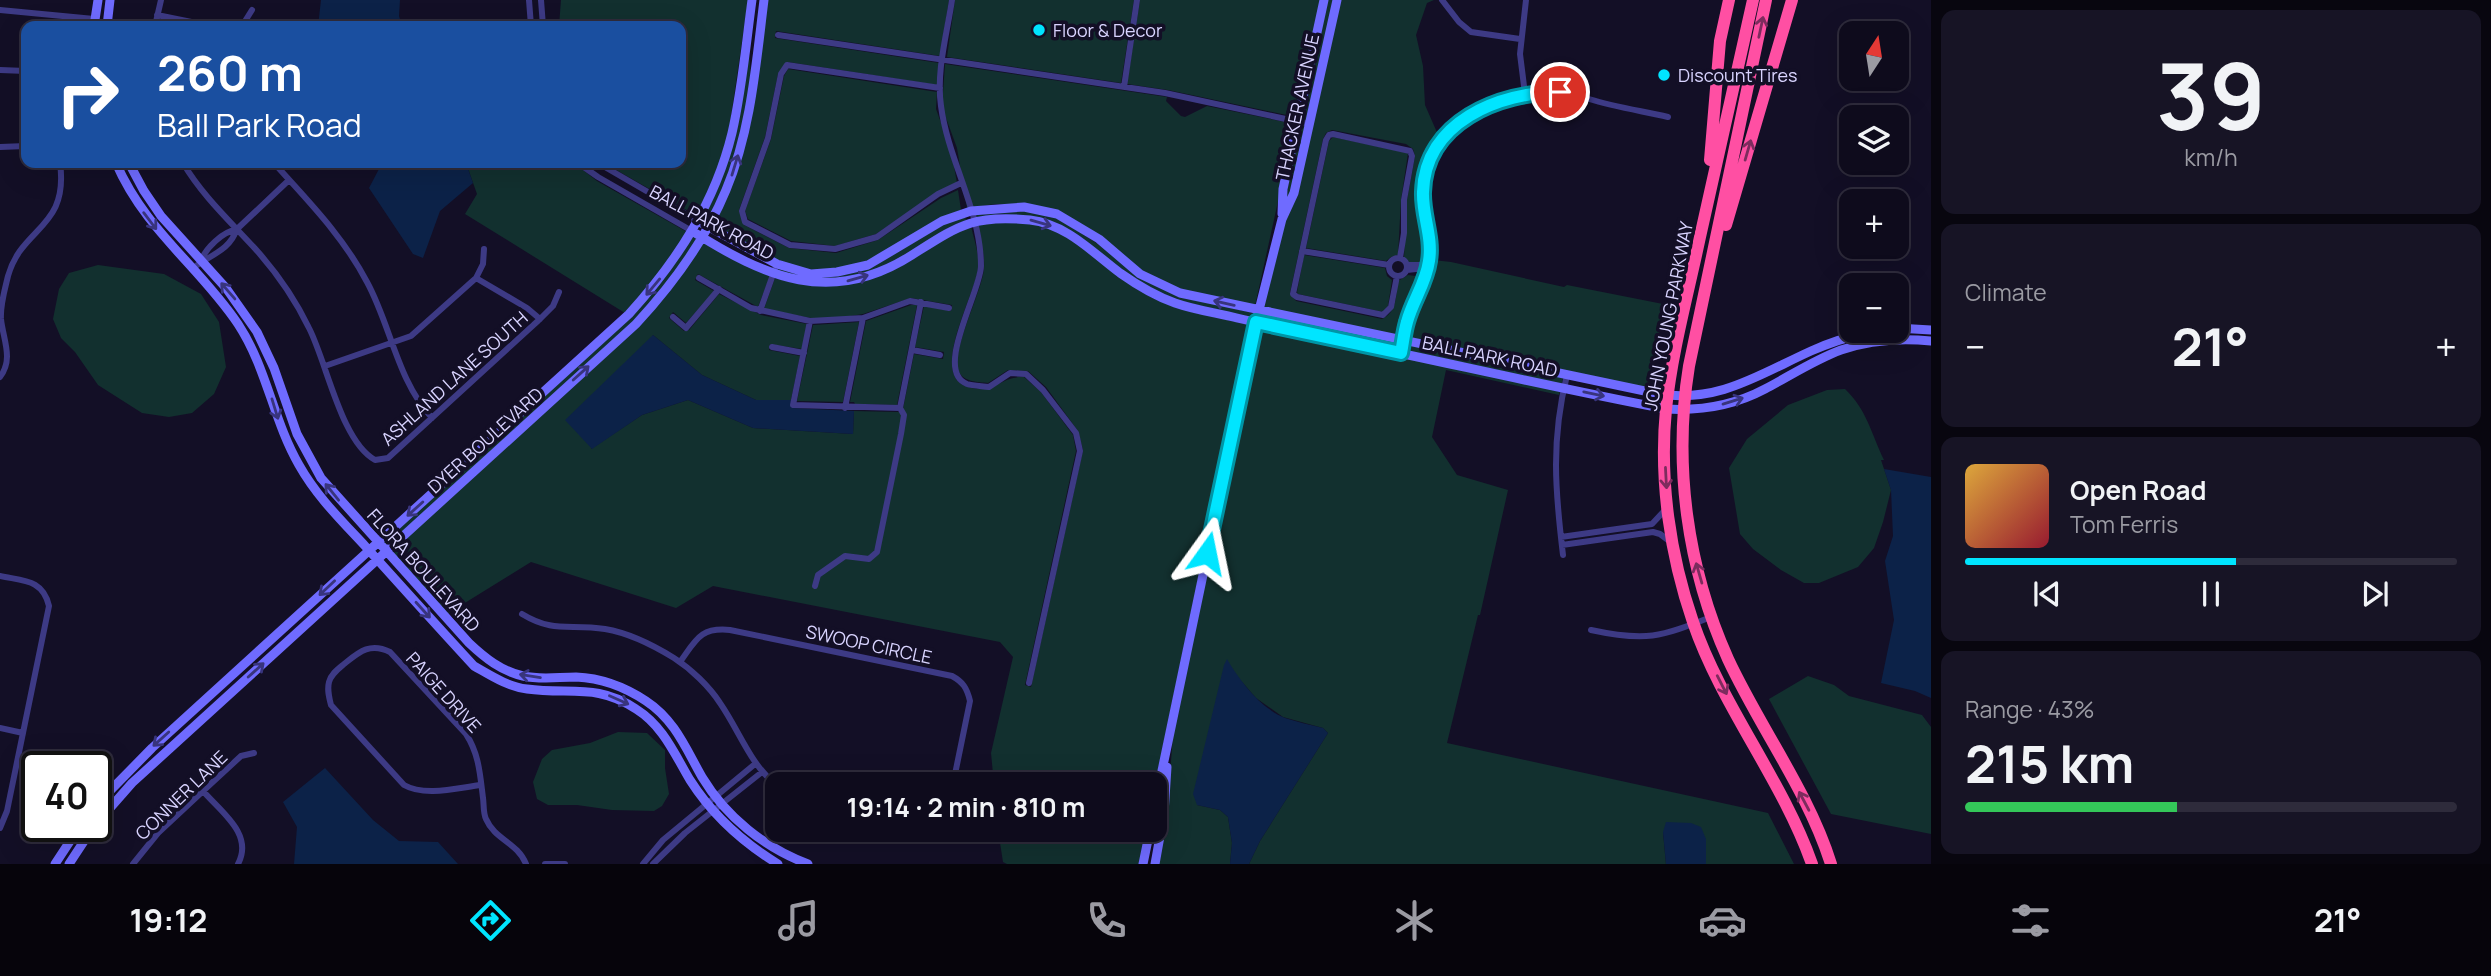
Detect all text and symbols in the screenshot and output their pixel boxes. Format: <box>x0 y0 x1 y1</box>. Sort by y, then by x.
one-way arrow <box>1754 16 1768 39</box>
place label: Floor & Decor <box>1053 18 1163 42</box>
north arrow <box>1839 21 1909 91</box>
map controls <box>1839 21 1909 343</box>
marker: Floor & Decor <box>1031 22 1047 38</box>
street label: THACKER AVENUE <box>1270 31 1324 183</box>
text: 39 <box>2156 33 2266 157</box>
text: 260 m <box>157 39 303 106</box>
icon: right <box>42 49 133 140</box>
pin <box>1530 62 1590 122</box>
place label: Discount Tires <box>1678 63 1798 87</box>
marker: Discount Tires <box>1656 67 1672 83</box>
icon: arrive <box>1541 73 1579 111</box>
text: Ball Park Road <box>157 103 362 147</box>
button: layers <box>1839 105 1909 175</box>
one-way arrow <box>1743 139 1756 161</box>
text: km/h <box>2184 141 2238 173</box>
one-way arrow <box>730 154 742 176</box>
street label: BALL PARK ROAD <box>646 179 778 265</box>
button: + <box>1839 189 1909 259</box>
one-way arrow <box>143 212 158 230</box>
one-way arrow <box>1030 218 1052 231</box>
street label: JOHN YOUNG PARKWAY <box>1638 218 1698 413</box>
one-way arrow <box>847 271 869 284</box>
button: − <box>1839 273 1909 343</box>
text: Climate <box>1965 276 2047 308</box>
one-way arrow <box>645 277 661 295</box>
one-way arrow <box>220 283 236 301</box>
one-way arrow <box>1213 296 1236 310</box>
street label: ASHLAND LANE SOUTH <box>375 306 533 450</box>
text: 21° <box>2172 311 2249 382</box>
text: − <box>1965 320 1986 372</box>
text: + <box>2435 320 2457 372</box>
street label: BALL PARK ROAD <box>1420 330 1560 382</box>
one-way arrow <box>572 365 589 382</box>
street label: DYER BOULEVARD <box>422 382 548 498</box>
one-way arrow <box>1582 388 1605 402</box>
one-way arrow <box>1722 393 1744 406</box>
one-way arrow <box>269 397 282 419</box>
one-way arrow <box>1660 466 1673 488</box>
text: Open Road <box>2070 472 2206 508</box>
one-way arrow <box>325 483 340 501</box>
one-way arrow <box>407 500 424 517</box>
street label: FLORA BOULEVARD <box>362 503 486 637</box>
text: Tom Ferris <box>2070 508 2178 540</box>
position arrow <box>1170 516 1244 590</box>
one-way arrow <box>1691 563 1704 585</box>
icon: previous <box>2028 575 2066 613</box>
icon: pause <box>2192 575 2230 613</box>
icon: next <box>2356 575 2394 613</box>
one-way arrow <box>319 580 336 597</box>
one-way arrow <box>415 601 431 619</box>
street label: SWOOP CIRCLE <box>804 619 934 669</box>
street label: PAIGE DRIVE <box>401 646 487 738</box>
one-way arrow <box>247 662 264 679</box>
one-way arrow <box>519 669 542 682</box>
one-way arrow <box>1716 674 1729 695</box>
text: Range · 43% <box>1965 693 2094 725</box>
one-way arrow <box>608 694 629 707</box>
text: 215 km <box>1965 728 2134 799</box>
one-way arrow <box>153 731 171 747</box>
street label: CONNER LANE <box>130 745 232 845</box>
speed limit sign: 40 <box>21 751 112 842</box>
text: 19:14 · 2 min · 810 m <box>847 789 1085 825</box>
one-way arrow <box>1797 792 1811 812</box>
icon: directions <box>466 896 515 945</box>
icon: music <box>774 896 823 945</box>
icon: phone <box>1082 896 1131 945</box>
icon: climate <box>1390 896 1439 945</box>
icon: car <box>1698 896 1747 945</box>
icon: filters <box>2006 896 2055 945</box>
text: 19:12 <box>129 898 207 942</box>
text: 21° <box>2314 898 2361 942</box>

